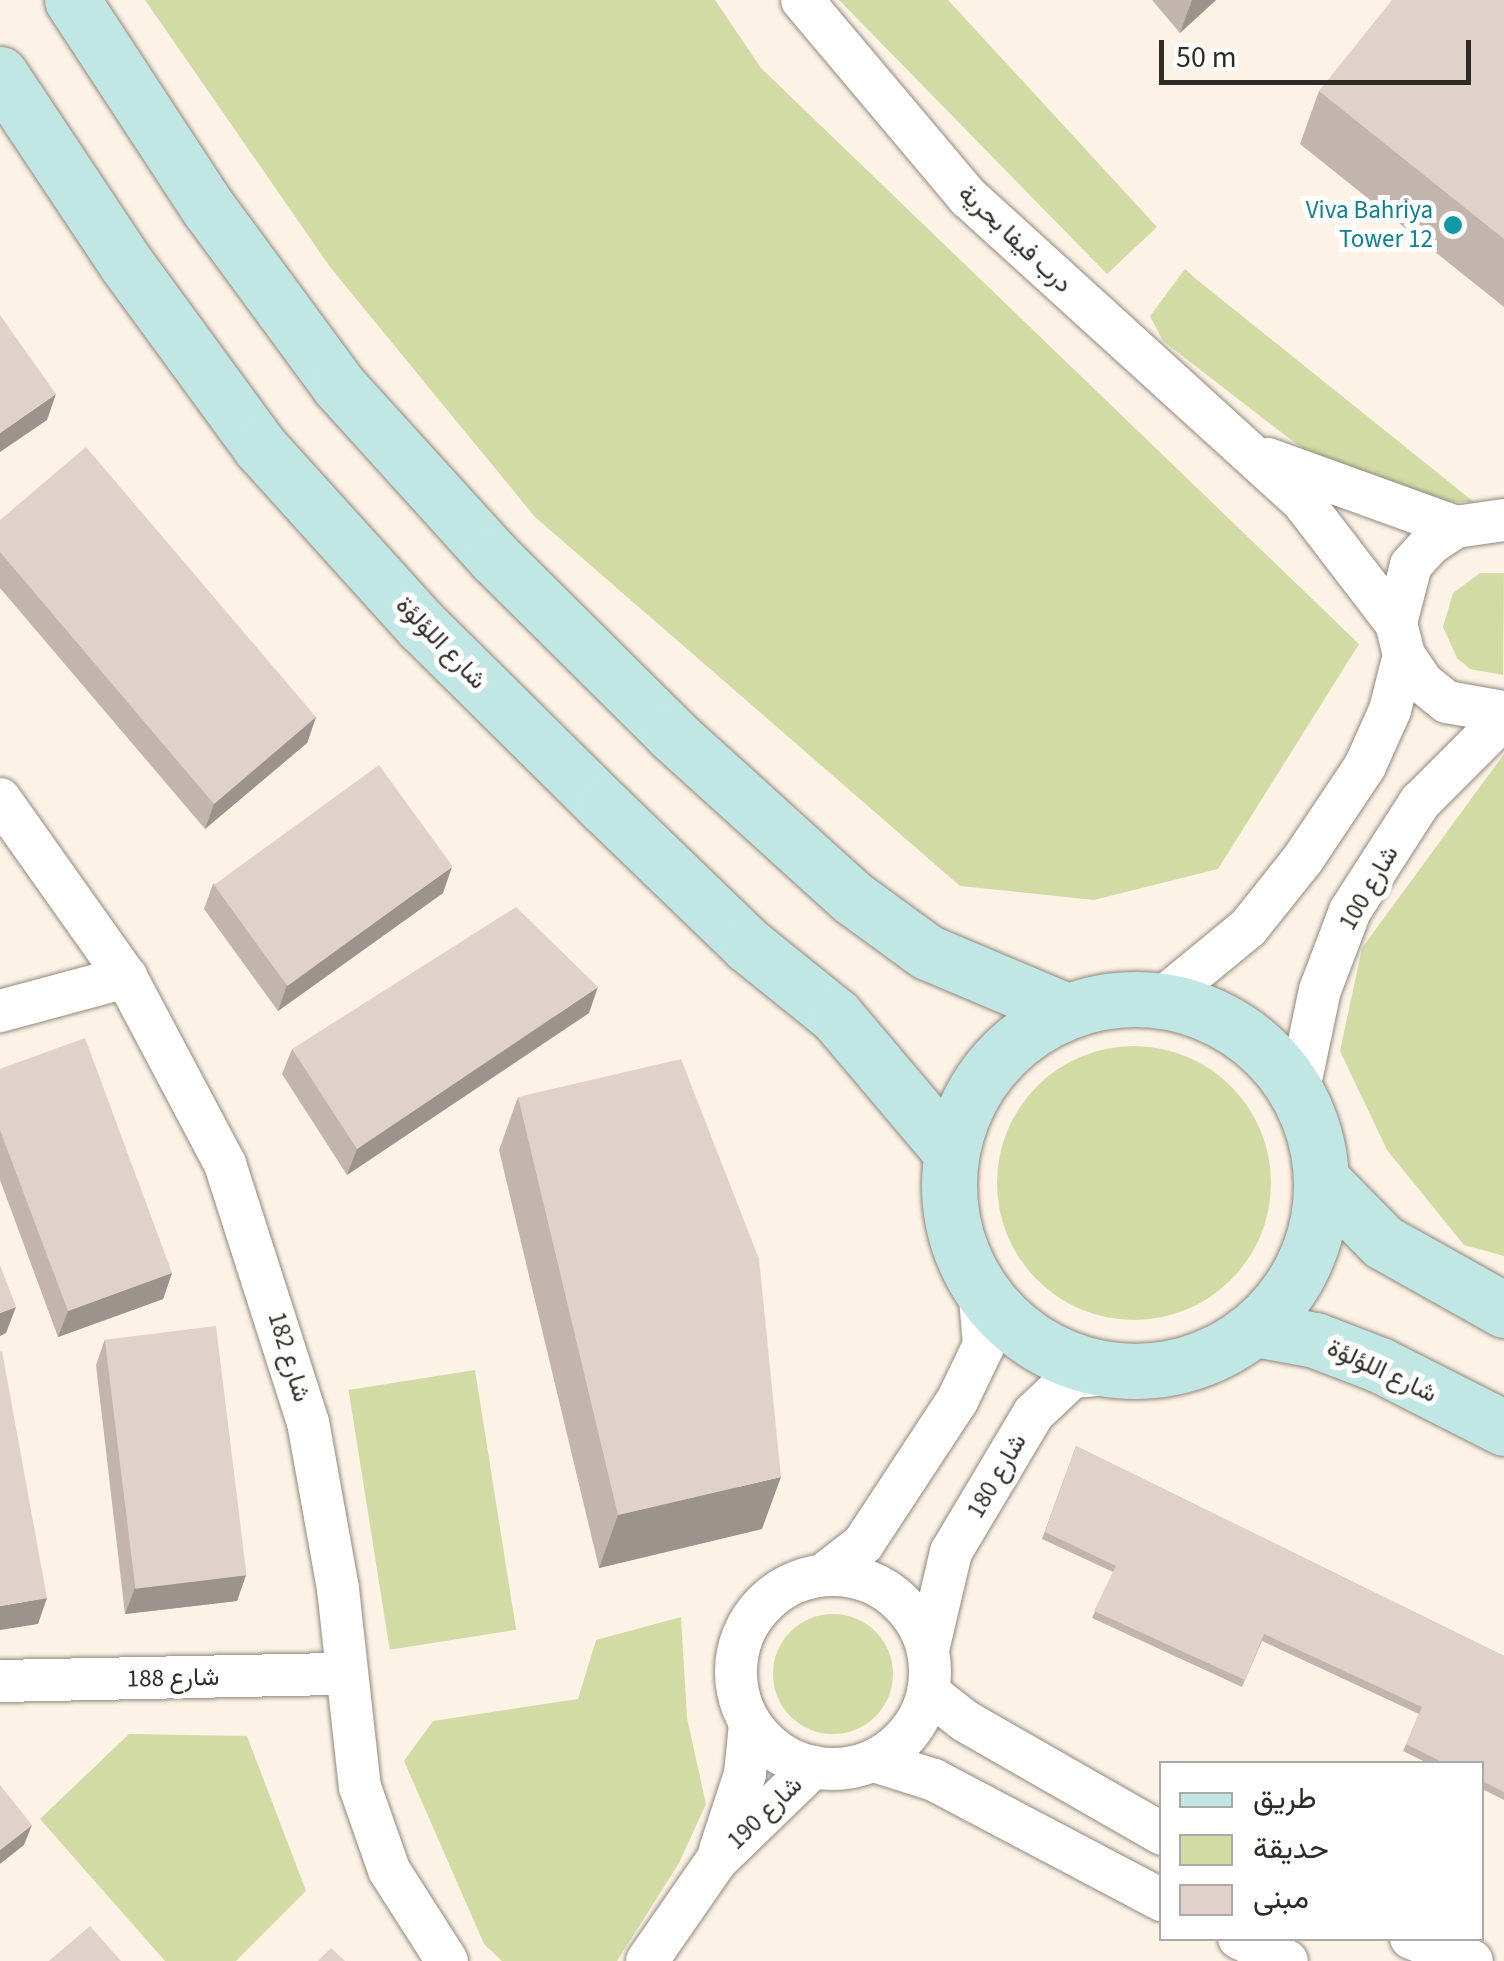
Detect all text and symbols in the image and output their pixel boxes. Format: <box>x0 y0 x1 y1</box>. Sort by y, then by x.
scale bar <box>1164 20 1476 82</box>
text: 50 m <box>1176 36 1237 79</box>
street label: درب فيفا بحرية <box>952 179 1078 299</box>
place label: Viva Bahriya Tower 12 <box>1306 196 1433 255</box>
marker: Viva Bahriya Tower 12 <box>1442 214 1464 236</box>
street label: شارع اللؤلؤة <box>389 590 493 696</box>
street label: شارع 100 <box>1333 840 1405 936</box>
street label: شارع 182 <box>261 1308 317 1406</box>
street label: شارع اللؤلؤة <box>1322 1333 1442 1409</box>
street label: شارع 180 <box>961 1428 1033 1524</box>
street label: شارع 188 <box>126 1662 220 1694</box>
legend <box>1159 1761 1484 1941</box>
street label: شارع 190 <box>721 1770 809 1856</box>
text: طريق <box>1253 1777 1317 1820</box>
text: حديقة <box>1253 1827 1329 1870</box>
text: مبنى <box>1253 1877 1309 1920</box>

